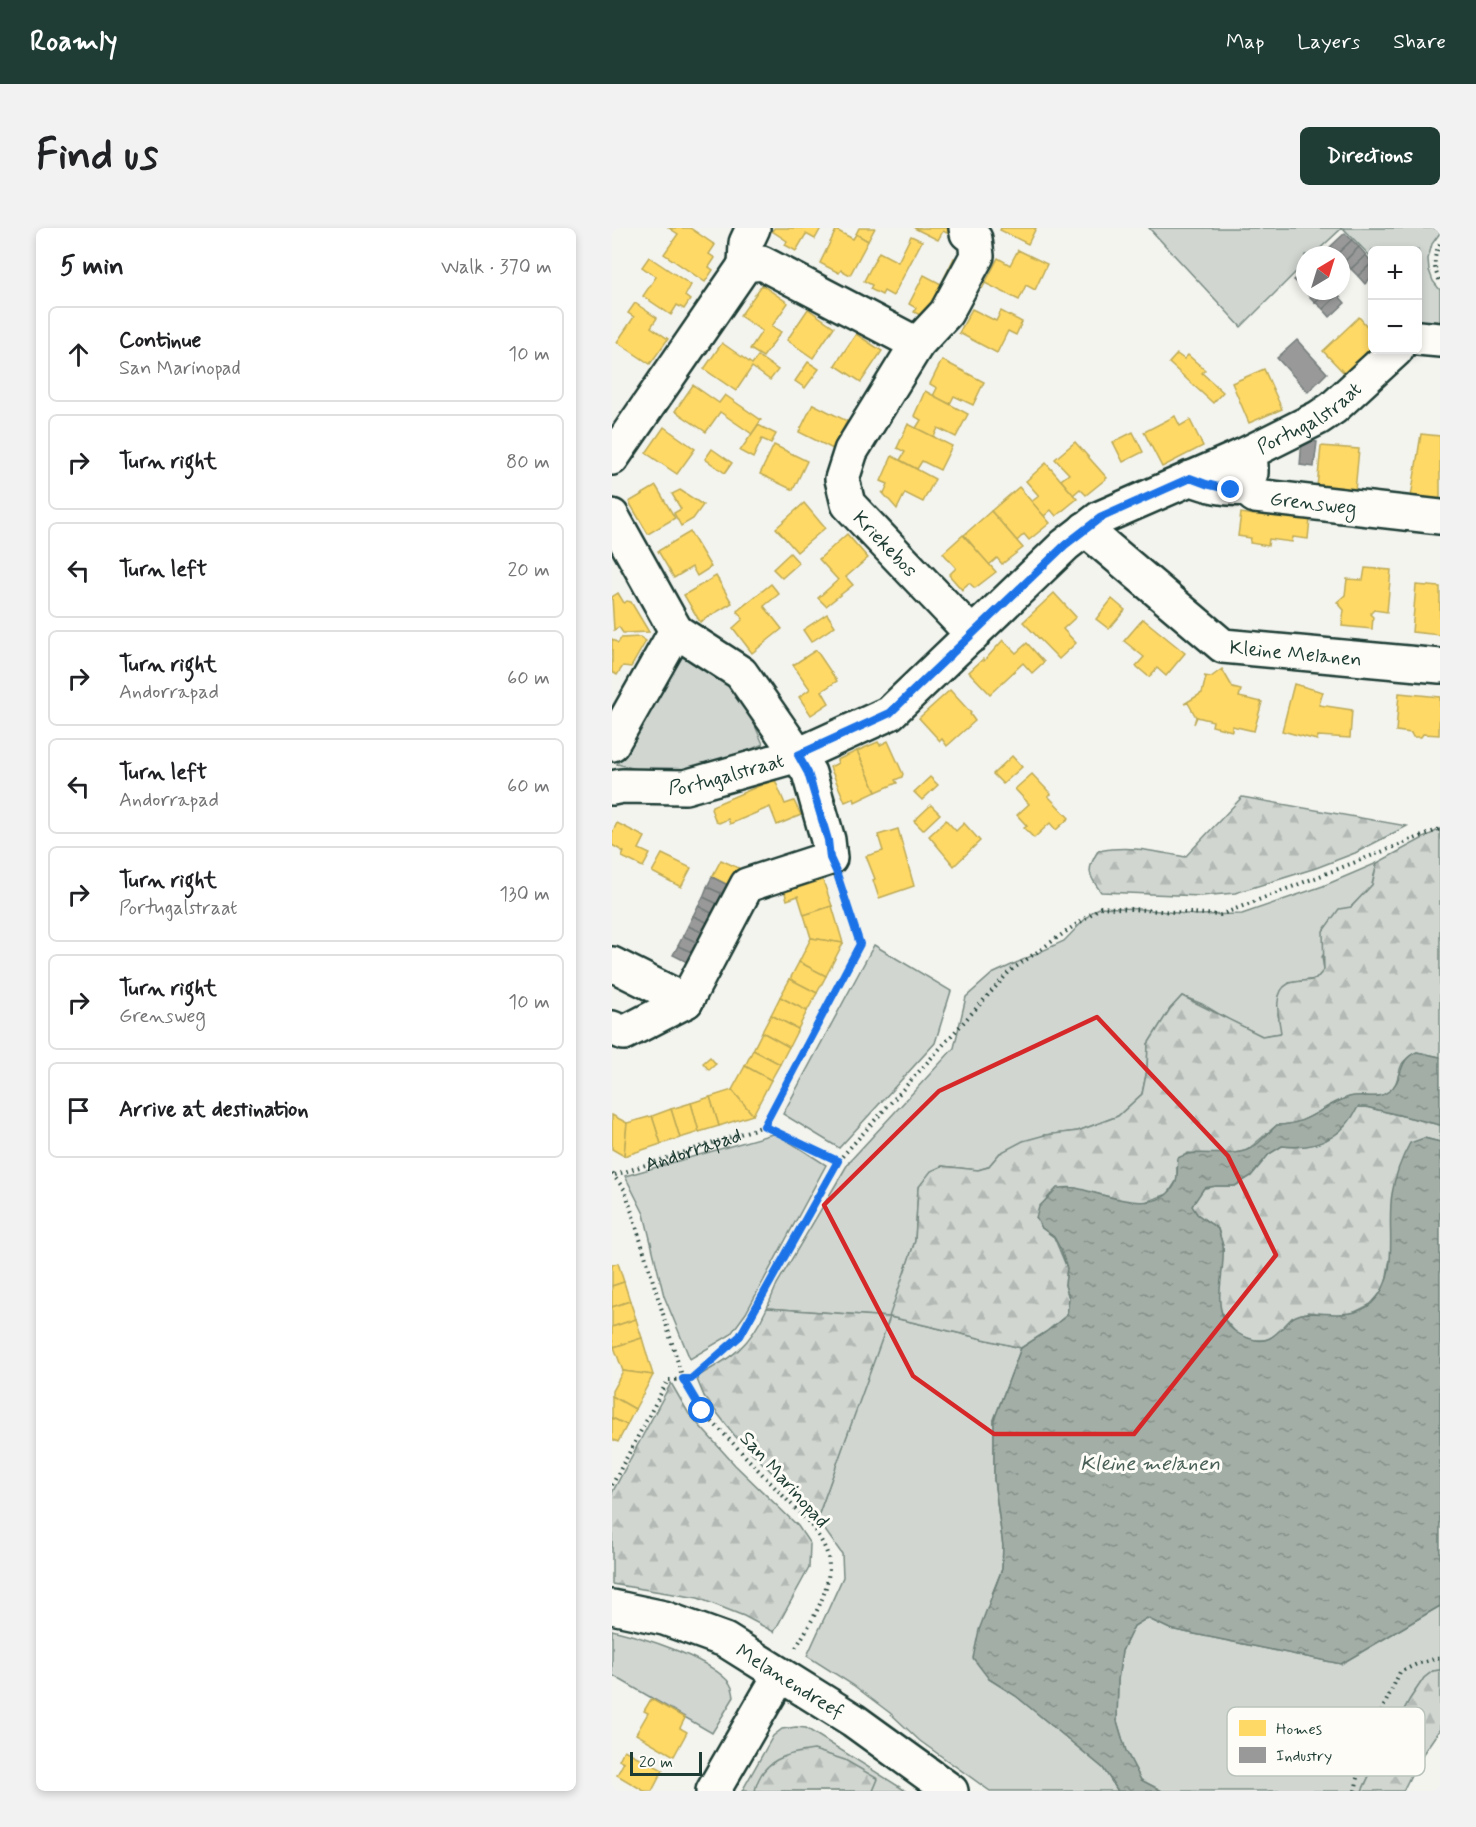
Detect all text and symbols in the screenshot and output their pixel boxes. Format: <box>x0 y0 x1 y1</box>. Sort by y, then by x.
text: Roamly <box>30 24 118 61</box>
text: Map <box>1226 28 1264 56</box>
text: Layers <box>1297 28 1360 56</box>
text: Share <box>1393 28 1446 56</box>
button: Directions <box>1300 127 1440 185</box>
text: Find us <box>36 129 158 184</box>
north arrow <box>1296 246 1350 300</box>
map controls <box>1368 246 1422 354</box>
button: + <box>1368 246 1422 300</box>
text: 5 min <box>60 250 124 284</box>
text: Walk · 370 m <box>441 254 552 281</box>
button: − <box>1368 300 1422 354</box>
text: Continue <box>119 327 201 355</box>
icon: ahead <box>62 338 95 371</box>
text: 10 m <box>508 341 550 368</box>
text: San Marinopad <box>119 355 241 382</box>
street label: Portugalstraat <box>1253 376 1368 461</box>
icon: right <box>62 446 95 479</box>
text: Turn right <box>119 448 217 476</box>
text: 80 m <box>506 449 550 476</box>
route end <box>1217 476 1243 502</box>
street label: Grensweg <box>1268 486 1358 523</box>
street label: Kriekebos <box>846 505 923 584</box>
icon: left <box>62 554 95 587</box>
text: Turn left <box>119 556 207 584</box>
text: 20 m <box>507 557 550 584</box>
street label: Kleine Melanen <box>1228 635 1363 674</box>
text: Turn right <box>119 651 217 679</box>
icon: right <box>62 662 95 695</box>
text: 60 m <box>507 665 550 692</box>
text: Andorrapad <box>119 679 219 706</box>
street label: Portugalstraat <box>668 748 787 802</box>
text: Turn left <box>119 759 207 787</box>
icon: left <box>62 770 95 803</box>
text: 60 m <box>507 773 550 800</box>
text: Andorrapad <box>119 787 219 814</box>
text: Turn right <box>119 867 217 895</box>
icon: right <box>62 878 95 911</box>
text: 130 m <box>499 881 550 908</box>
text: Portugalstraat <box>119 895 237 922</box>
text: Turn right <box>119 975 217 1003</box>
icon: right <box>62 986 95 1019</box>
text: 10 m <box>508 989 550 1016</box>
text: Grensweg <box>119 1003 206 1030</box>
icon: arrive <box>62 1094 95 1127</box>
text: Arrive at destination <box>119 1096 309 1124</box>
street label: Andorrapad <box>642 1122 745 1179</box>
route start <box>688 1397 714 1423</box>
street label: San Marinopad <box>733 1426 835 1534</box>
water label: Kleine melanen <box>1080 1450 1220 1478</box>
street label: Melanendreef <box>730 1638 849 1726</box>
legend <box>1227 1707 1425 1776</box>
text: Homes <box>1276 1719 1322 1740</box>
text: Industry <box>1276 1746 1332 1767</box>
scale bar <box>630 1749 702 1776</box>
text: 20 m <box>639 1752 673 1773</box>

